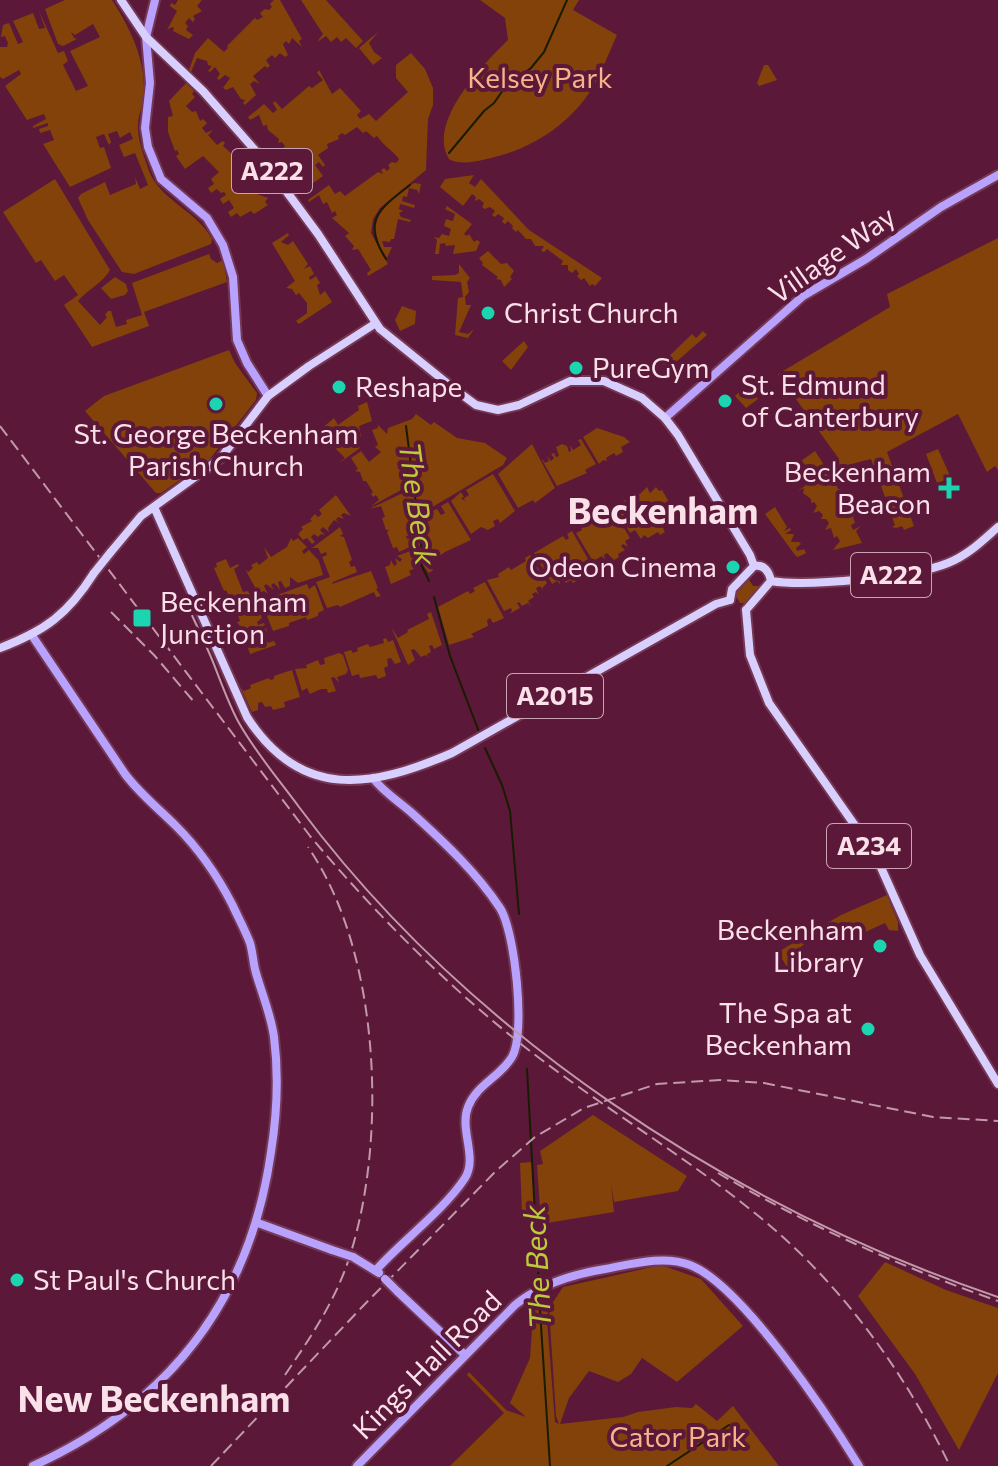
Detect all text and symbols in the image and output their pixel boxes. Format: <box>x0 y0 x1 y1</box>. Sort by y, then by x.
park label: Kelsey Park <box>467 60 613 94</box>
road number: A222 <box>232 149 312 193</box>
street label: Village Way <box>762 198 901 310</box>
place label: Christ Church <box>504 295 679 329</box>
marker: Christ Church <box>479 304 497 322</box>
place label: PureGym <box>592 350 710 384</box>
marker: PureGym <box>567 359 585 377</box>
place label: St. Edmund of Canterbury <box>741 367 919 433</box>
place label: Reshape <box>355 369 462 403</box>
marker: Reshape <box>330 378 348 396</box>
marker: St. Edmund of Canterbury <box>716 392 734 410</box>
marker: St. George Beckenham Parish Church <box>207 395 225 413</box>
place label: St. George Beckenham Parish Church <box>74 416 359 482</box>
water label: The Beck <box>393 440 447 568</box>
place label: Beckenham Beacon <box>784 454 931 520</box>
marker: Beckenham Beacon <box>938 477 960 499</box>
district label: Beckenham <box>568 487 758 531</box>
place label: Odeon Cinema <box>529 549 717 583</box>
road number: A222 <box>851 553 931 597</box>
marker: Odeon Cinema <box>724 558 742 576</box>
place label: Beckenham Junction <box>160 584 307 650</box>
marker: Beckenham Junction <box>131 607 153 629</box>
road number: A2015 <box>507 674 603 718</box>
road number: A234 <box>827 824 911 868</box>
place label: Beckenham Library <box>717 912 864 978</box>
marker: Beckenham Library <box>871 937 889 955</box>
place label: The Spa at Beckenham <box>705 995 852 1061</box>
marker: The Spa at Beckenham <box>859 1020 877 1038</box>
water label: The Beck <box>514 1203 557 1330</box>
place label: St Paul's Church <box>33 1262 236 1296</box>
marker: St Paul's Church <box>8 1271 26 1289</box>
street label: Kings Hall Road <box>345 1283 508 1446</box>
district label: New Beckenham <box>17 1375 291 1419</box>
park label: Cator Park <box>610 1419 746 1453</box>

